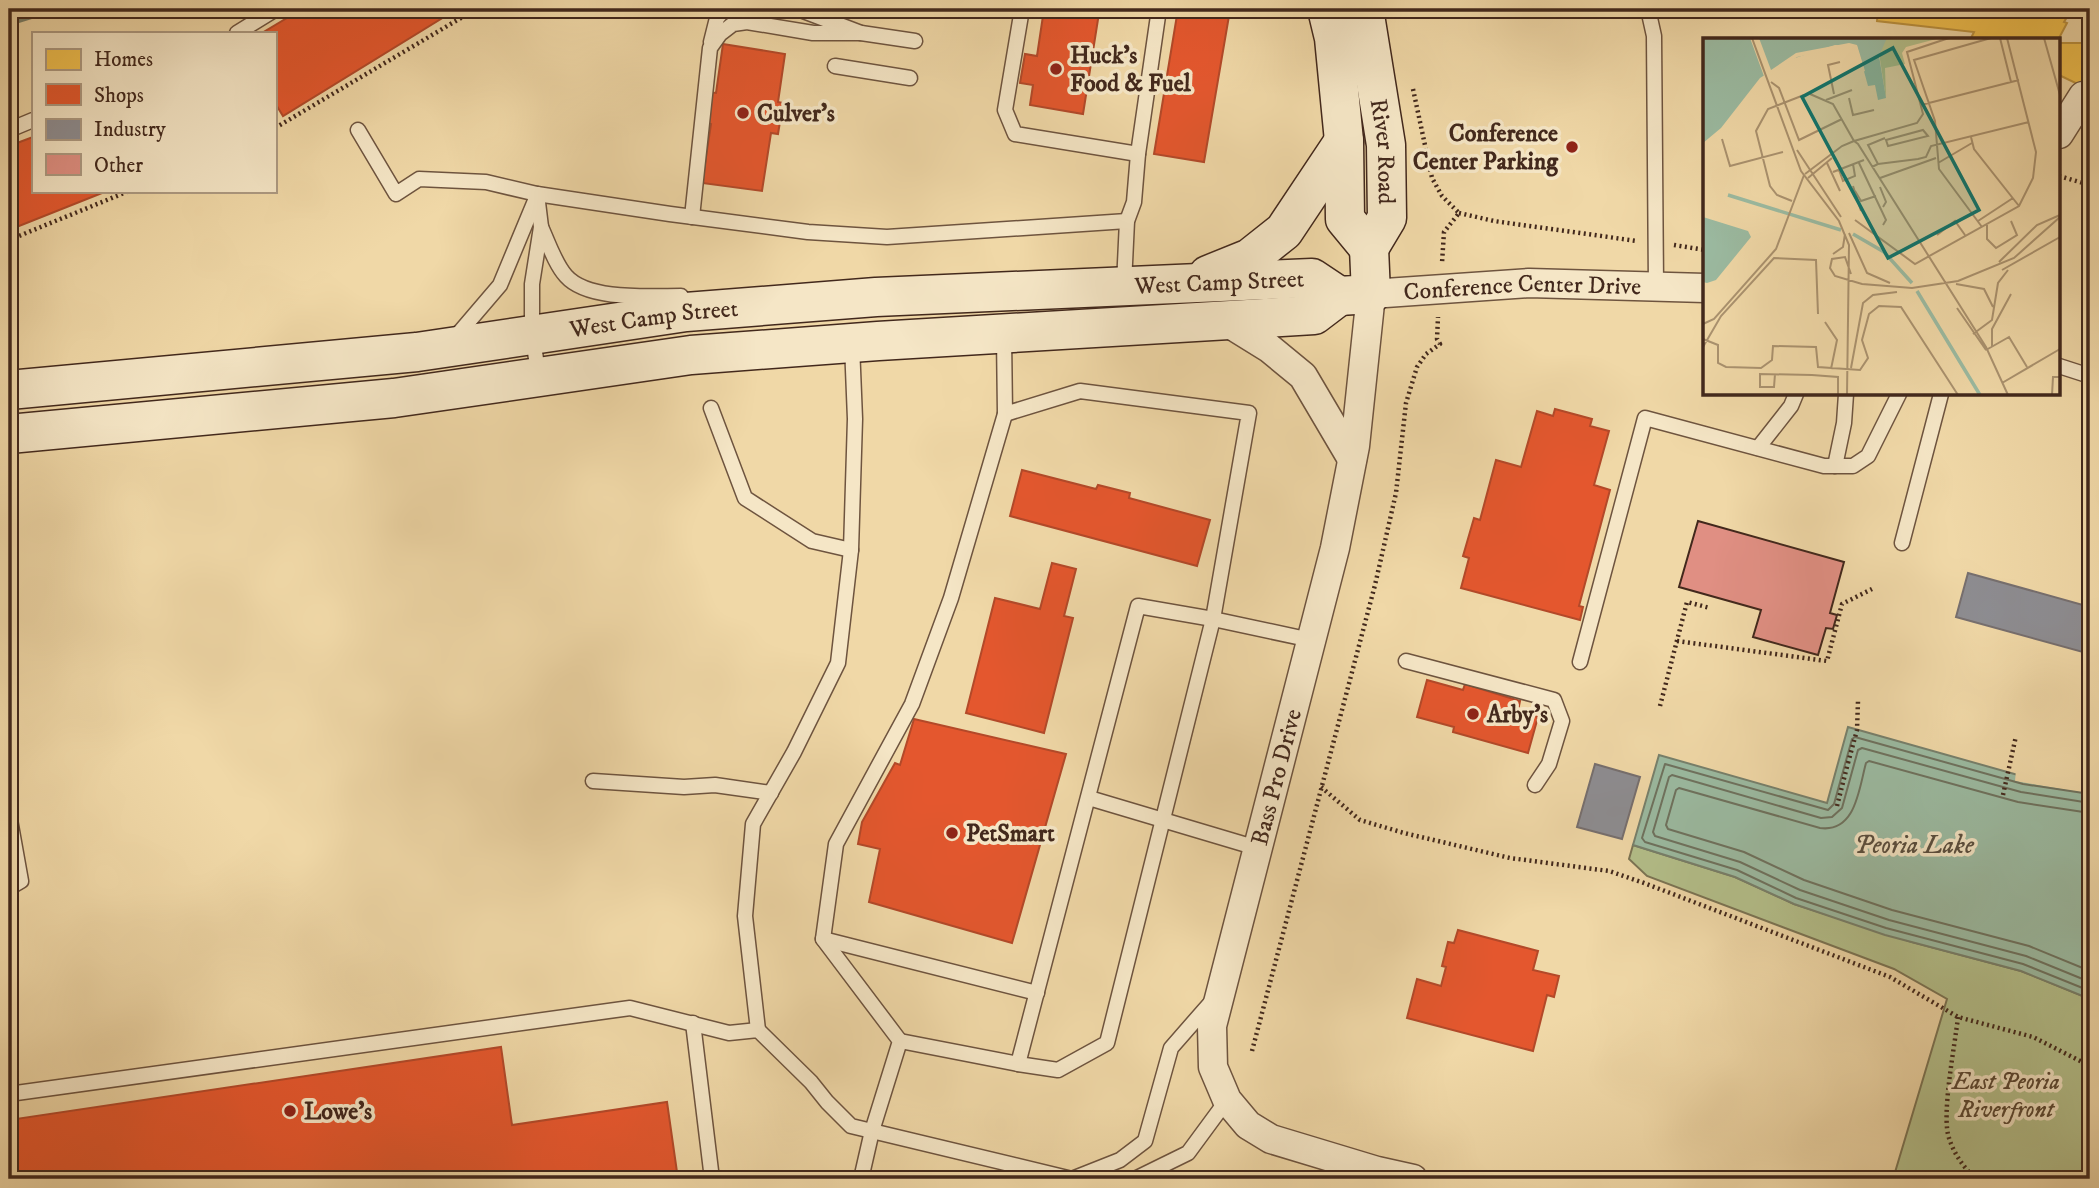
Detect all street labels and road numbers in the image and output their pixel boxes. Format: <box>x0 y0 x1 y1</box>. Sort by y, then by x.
street label: River Road <box>1363 96 1401 205</box>
street label: West Camp Street <box>1133 264 1305 302</box>
street label: Conference Center Drive <box>1403 269 1642 308</box>
street label: West Camp Street <box>567 294 740 345</box>
street label: Bass Pro Drive <box>1245 706 1309 849</box>

